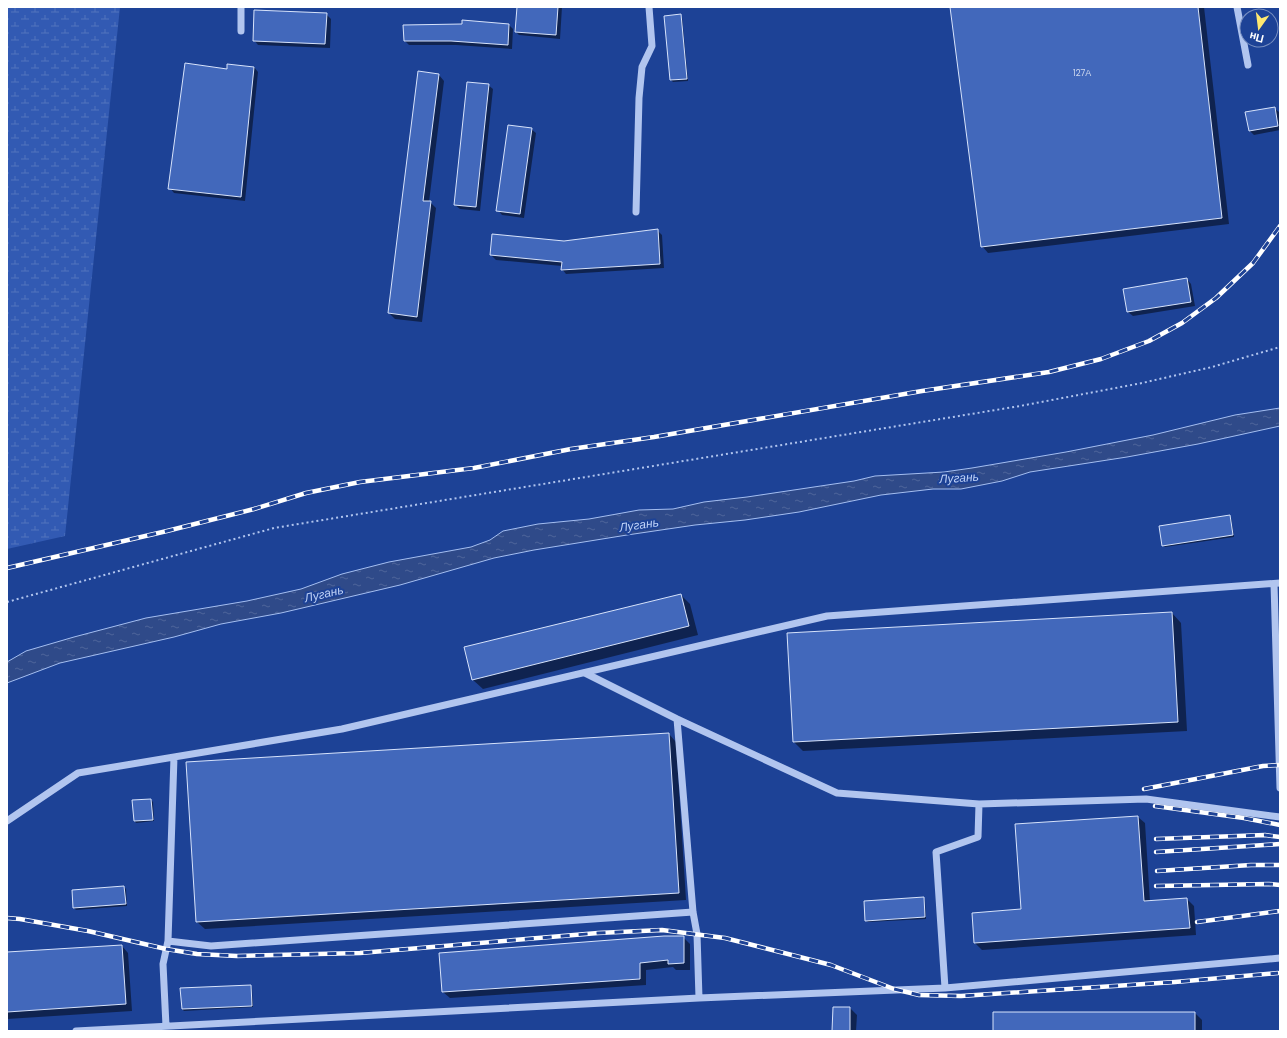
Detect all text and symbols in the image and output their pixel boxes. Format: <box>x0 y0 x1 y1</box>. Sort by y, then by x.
north arrow <box>1239 8 1279 48</box>
text: Пн <box>1248 29 1265 46</box>
house number: 127А <box>1073 67 1091 79</box>
water label: Лугань <box>938 469 979 487</box>
water label: Лугань <box>617 514 660 536</box>
water label: Лугань <box>302 582 345 606</box>

